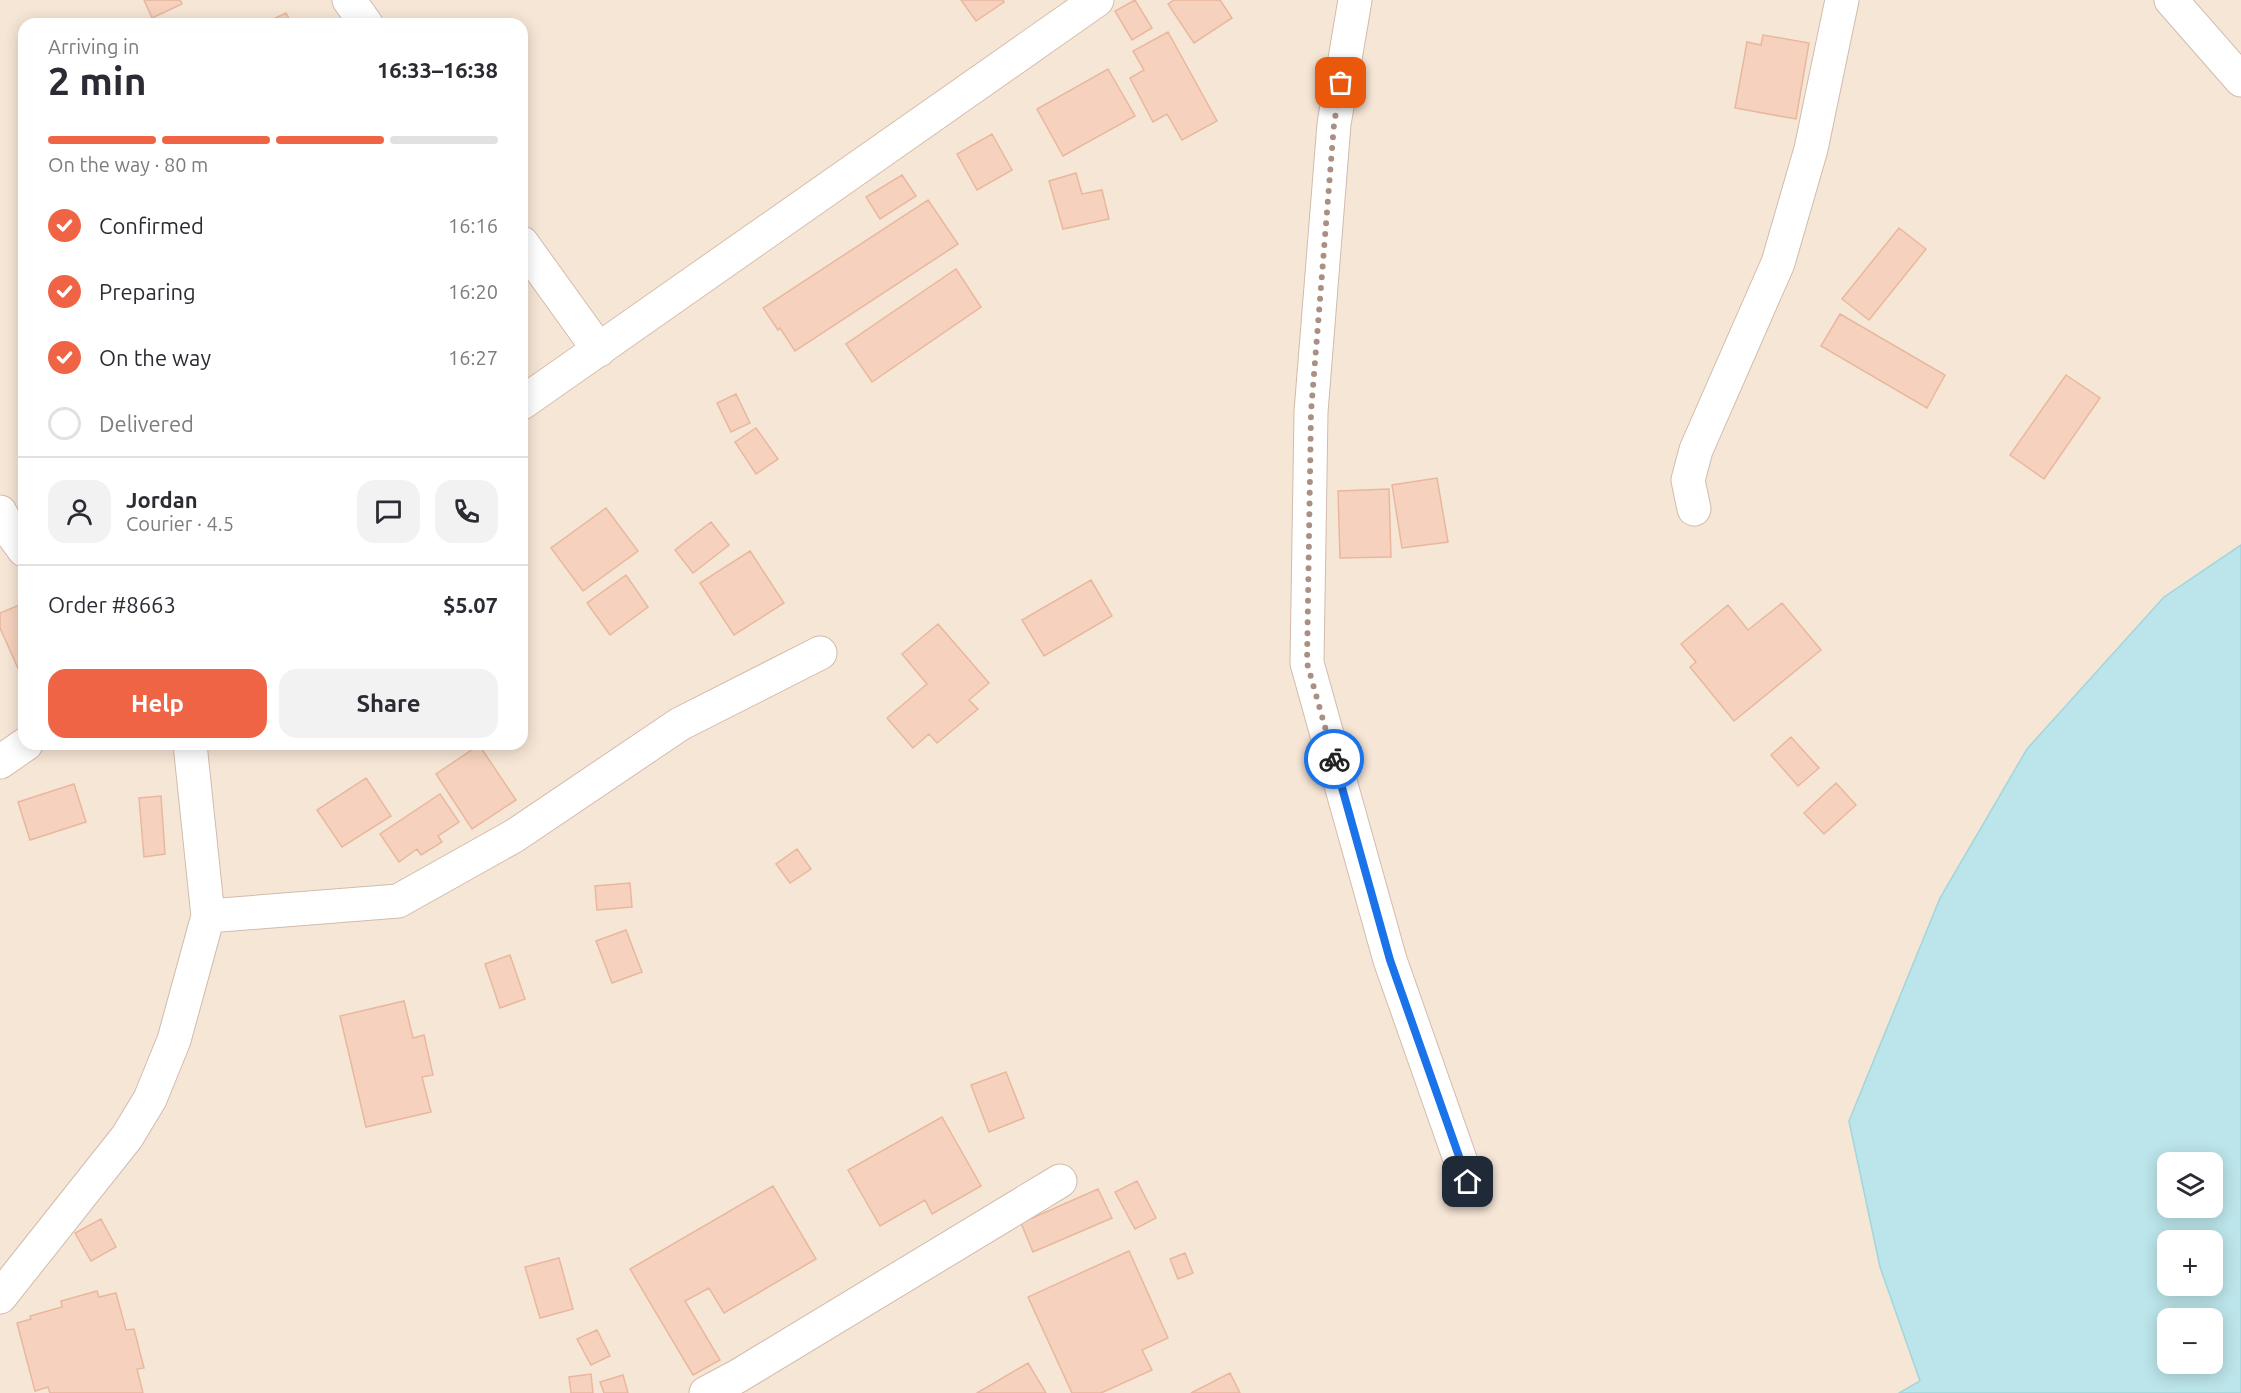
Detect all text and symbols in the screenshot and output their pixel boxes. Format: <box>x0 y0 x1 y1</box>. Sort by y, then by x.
text: Arriving in <box>48 35 139 58</box>
text: 16:33–16:38 <box>377 57 498 82</box>
pin <box>1315 57 1366 108</box>
text: 2 min <box>48 59 147 102</box>
icon: bag <box>1324 66 1357 99</box>
text: On the way · 80 m <box>48 153 208 176</box>
icon: check <box>48 209 81 242</box>
text: Confirmed <box>99 213 204 238</box>
text: 16:16 <box>448 214 498 237</box>
icon: check <box>48 275 81 308</box>
text: Preparing <box>99 279 196 304</box>
text: 16:20 <box>448 280 498 303</box>
icon: check <box>48 341 81 374</box>
text: On the way <box>99 345 211 370</box>
text: 16:27 <box>448 346 498 369</box>
text: Delivered <box>99 411 194 436</box>
button: person <box>48 480 111 543</box>
button: chat <box>357 480 420 543</box>
button: phone <box>435 480 498 543</box>
text: Jordan <box>126 487 198 512</box>
text: Courier · 4.5 <box>126 512 234 535</box>
text: Order #8663 <box>48 592 176 617</box>
text: $5.07 <box>443 592 498 617</box>
button: Help <box>48 669 267 738</box>
button: Share <box>279 669 498 738</box>
courier <box>1304 729 1364 789</box>
icon: bike <box>1318 743 1351 776</box>
map controls <box>2157 1152 2223 1374</box>
button: layers <box>2157 1152 2223 1218</box>
pin <box>1442 1156 1493 1207</box>
icon: home <box>1451 1165 1484 1198</box>
button: + <box>2157 1230 2223 1296</box>
button: − <box>2157 1308 2223 1374</box>

